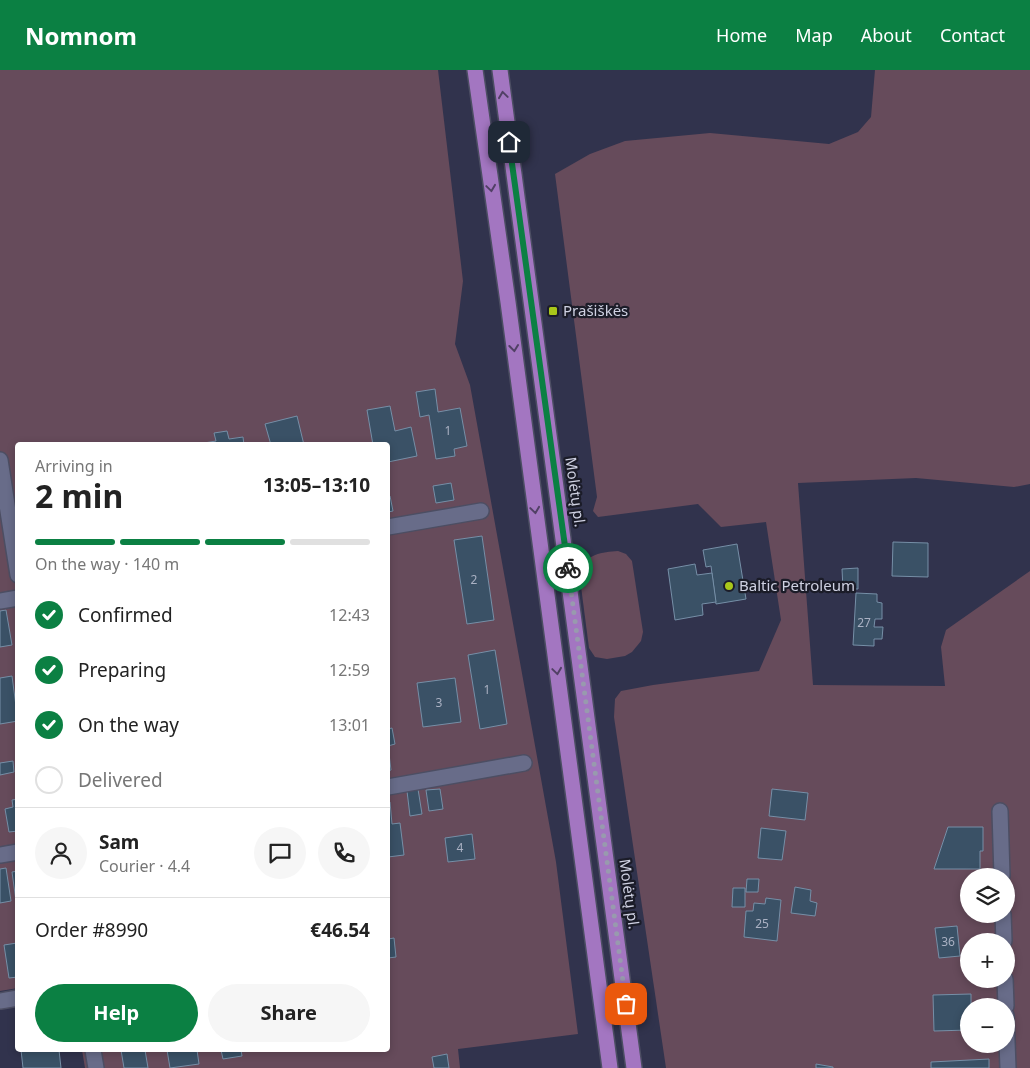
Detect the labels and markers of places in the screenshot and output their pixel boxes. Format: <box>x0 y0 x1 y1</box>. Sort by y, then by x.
pin <box>488 121 530 163</box>
place label: Prašiškės <box>563 300 628 320</box>
marker: Prašiškės <box>547 305 559 317</box>
place label: Baltic Petroleum <box>739 575 855 595</box>
marker: Baltic Petroleum <box>723 580 735 592</box>
pin <box>605 983 647 1025</box>

